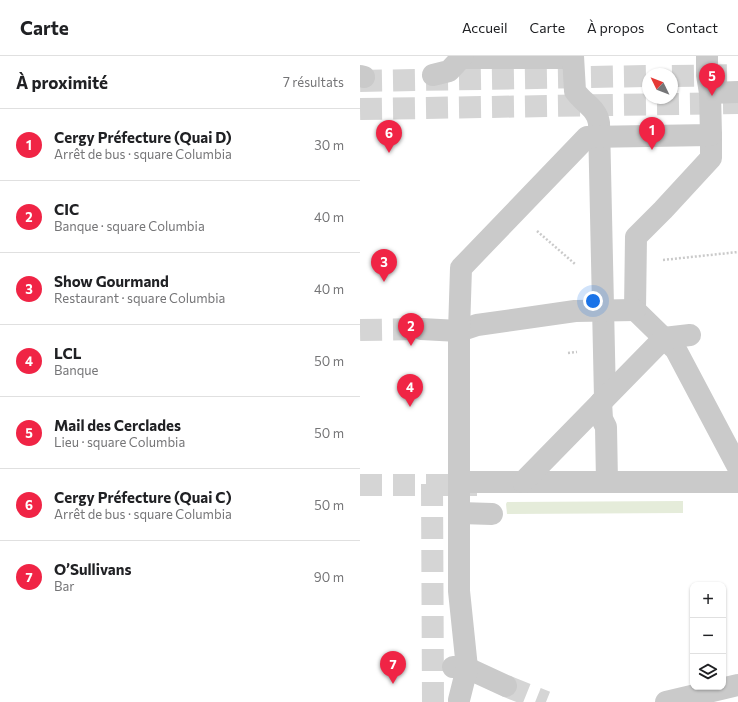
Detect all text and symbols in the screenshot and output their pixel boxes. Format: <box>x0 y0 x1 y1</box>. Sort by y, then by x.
text: Carte <box>20 16 69 39</box>
text: Accueil <box>462 19 508 36</box>
text: Carte <box>530 19 565 36</box>
text: À propos <box>587 19 644 36</box>
text: Contact <box>666 19 718 36</box>
pin: 5 <box>699 63 725 96</box>
north arrow <box>642 68 678 104</box>
text: À proximité <box>16 72 108 93</box>
text: 7 résultats <box>283 74 344 90</box>
pin: 1 <box>639 117 665 150</box>
pin: 6 <box>376 120 402 153</box>
text: Cergy Préfecture (Quai D) <box>54 128 232 146</box>
text: 1 <box>26 137 32 153</box>
text: 30 m <box>314 137 344 153</box>
text: Arrêt de bus · square Columbia <box>54 146 232 162</box>
text: CIC <box>54 200 79 218</box>
text: 2 <box>25 209 33 225</box>
text: 40 m <box>314 209 344 225</box>
text: Banque · square Columbia <box>54 218 205 234</box>
pin: 3 <box>371 249 397 282</box>
text: Show Gourmand <box>54 272 169 290</box>
text: 3 <box>25 281 33 297</box>
text: 40 m <box>314 281 344 297</box>
text: Restaurant · square Columbia <box>54 290 225 306</box>
your location <box>583 291 603 311</box>
pin: 2 <box>398 313 424 346</box>
text: LCL <box>54 344 81 362</box>
text: 4 <box>25 353 33 369</box>
text: 50 m <box>314 353 344 369</box>
text: Banque <box>54 362 98 378</box>
pin: 4 <box>397 374 423 407</box>
text: Mail des Cerclades <box>54 416 181 434</box>
text: 5 <box>25 425 33 441</box>
text: 50 m <box>314 425 344 441</box>
text: Lieu · square Columbia <box>54 434 185 450</box>
text: Cergy Préfecture (Quai C) <box>54 488 232 506</box>
text: 6 <box>25 497 33 513</box>
text: 50 m <box>314 497 344 513</box>
text: Arrêt de bus · square Columbia <box>54 506 232 522</box>
text: O’Sullivans <box>54 560 131 578</box>
text: 7 <box>25 569 33 585</box>
text: 90 m <box>314 569 344 585</box>
text: Bar <box>54 578 74 594</box>
map controls <box>690 582 726 690</box>
button: + <box>690 582 726 618</box>
button: − <box>690 618 726 654</box>
pin: 7 <box>380 651 406 684</box>
button: layers <box>690 654 726 690</box>

